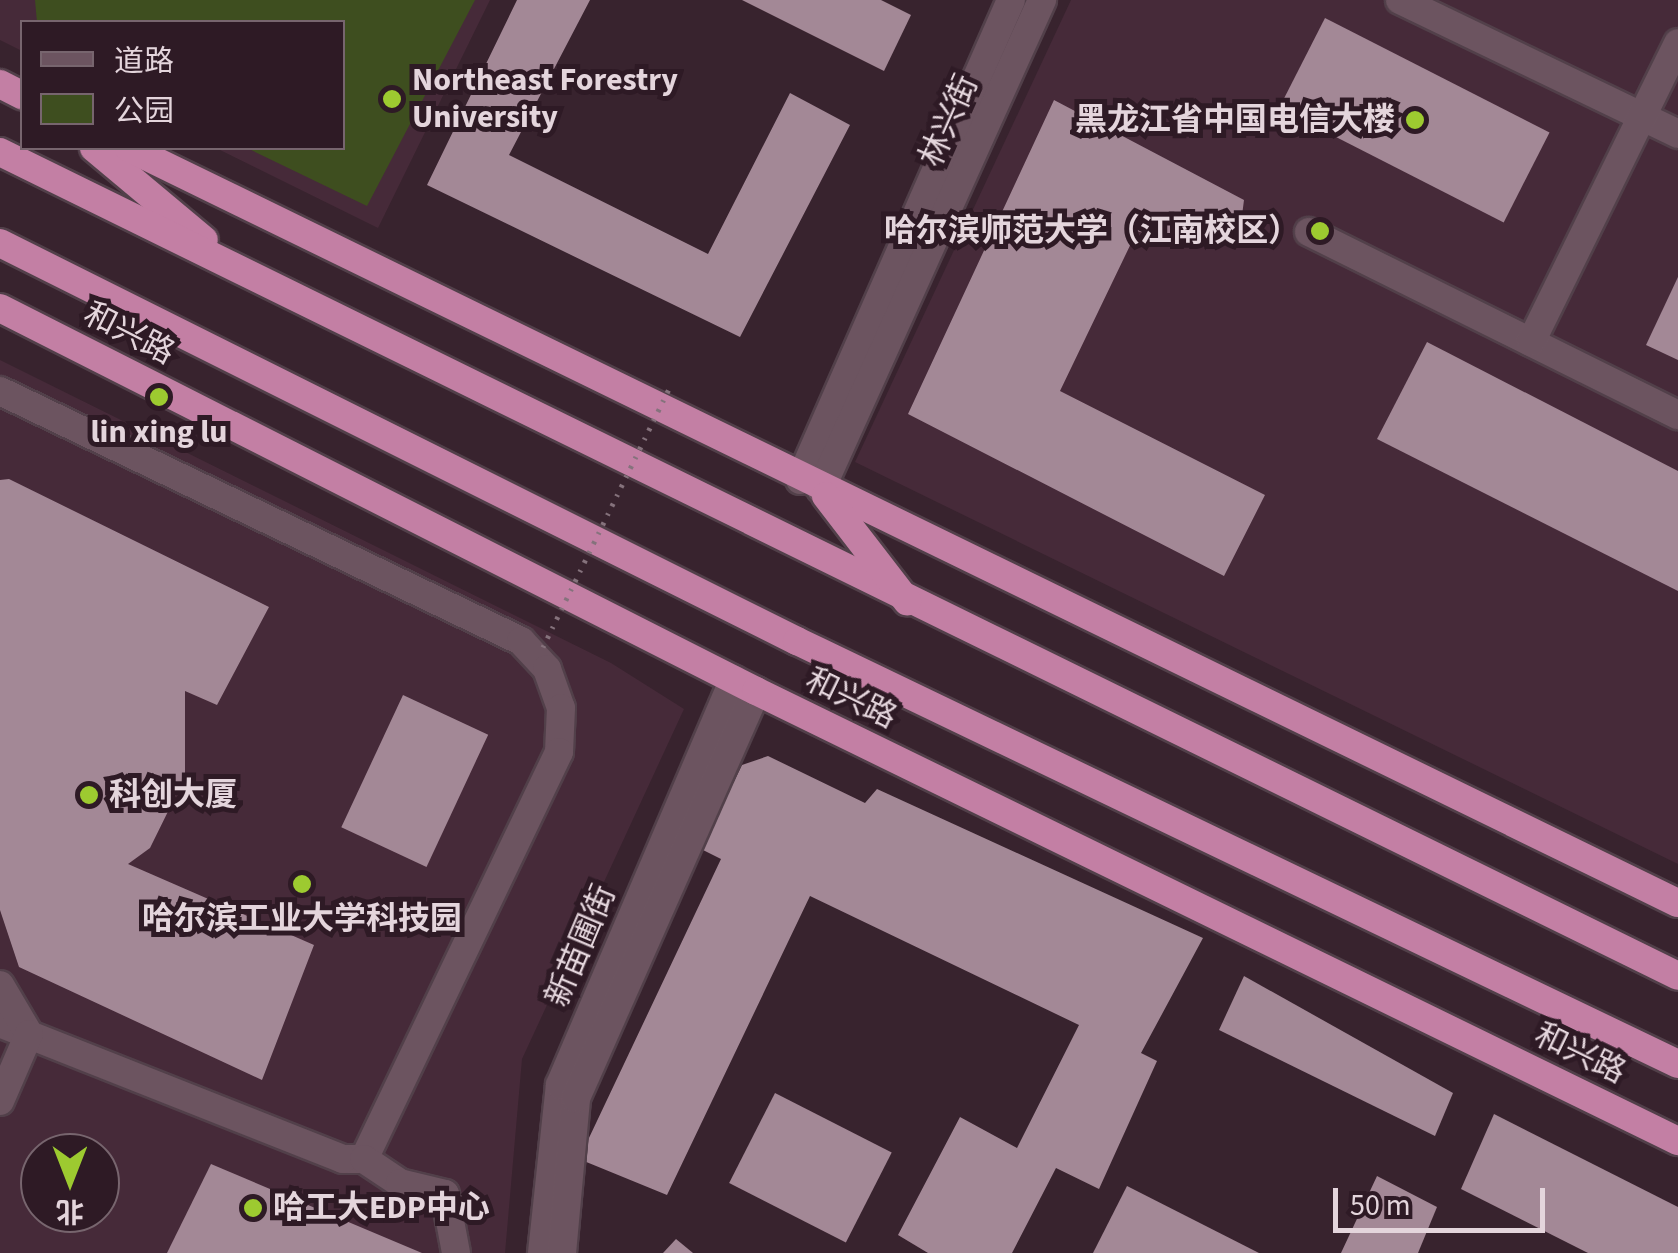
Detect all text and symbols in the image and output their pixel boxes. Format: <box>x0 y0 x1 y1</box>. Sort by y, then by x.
legend <box>20 20 345 150</box>
text: 道路 <box>114 40 174 83</box>
place label: Northeast Forestry University <box>412 62 678 137</box>
street label: 林兴街 <box>912 69 986 173</box>
marker: Northeast Forestry University <box>381 88 403 110</box>
text: 公园 <box>114 90 174 133</box>
place label: 黑龙江省中国电信大楼 <box>1075 101 1395 139</box>
marker: 黑龙江省中国电信大楼 <box>1404 109 1426 131</box>
place label: 哈尔滨师范大学（江南校区） <box>884 212 1300 250</box>
marker: 哈尔滨师范大学（江南校区） <box>1309 220 1331 242</box>
street label: 和兴路 <box>78 295 180 373</box>
marker: lin xing lu <box>148 386 170 408</box>
place label: lin xing lu <box>90 413 228 451</box>
street label: 和兴路 <box>799 661 903 737</box>
place label: 科创大厦 <box>109 776 237 814</box>
marker: 科创大厦 <box>78 784 100 806</box>
marker: 哈尔滨工业大学科技园 <box>291 873 313 895</box>
street label: 新苗圃街 <box>538 880 624 1012</box>
place label: 哈尔滨工业大学科技园 <box>142 900 462 938</box>
street label: 和兴路 <box>1528 1016 1632 1092</box>
north arrow <box>20 1133 120 1233</box>
scale bar <box>1338 1168 1550 1230</box>
text: 50 m <box>1350 1184 1411 1227</box>
place label: 哈工大EDP中心 <box>273 1189 490 1227</box>
text: 北 <box>56 1191 84 1231</box>
marker: 哈工大EDP中心 <box>242 1197 264 1219</box>

